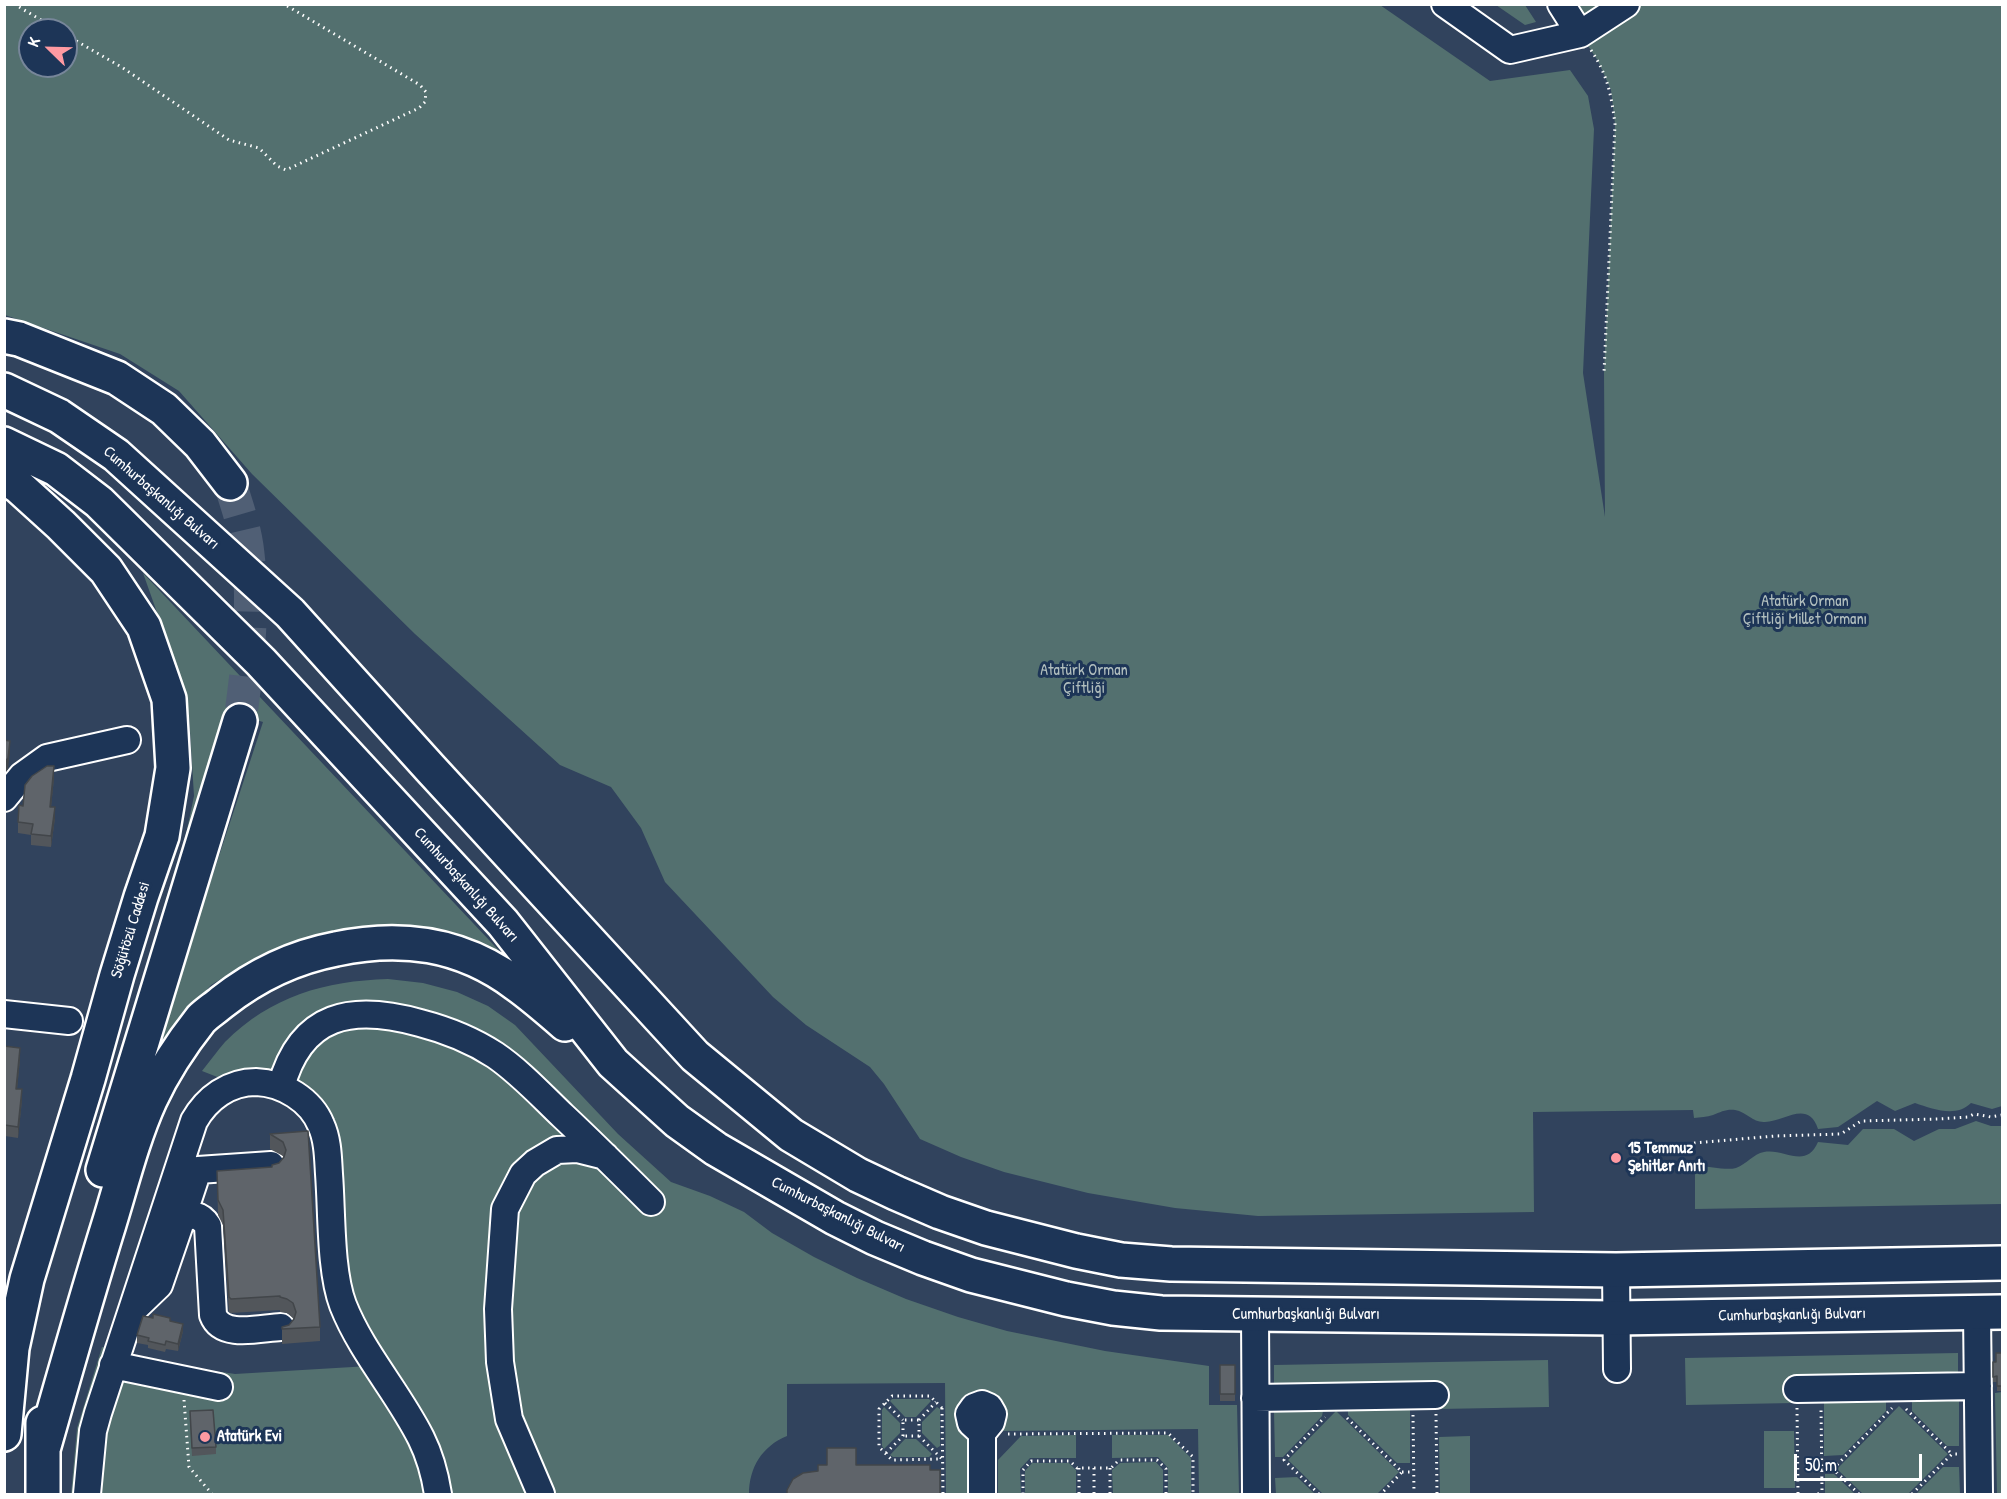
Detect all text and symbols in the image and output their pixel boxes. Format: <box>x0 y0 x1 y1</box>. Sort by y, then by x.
north arrow <box>18 18 78 78</box>
text: K <box>22 34 45 50</box>
street label: Cumhurbaşkanlığı Bulvarı <box>99 442 223 554</box>
park label: Atatürk Orman Çiftliği Millet Ormanı <box>1743 592 1867 630</box>
park label: Atatürk Orman Çiftliği <box>1040 661 1128 699</box>
street label: Cumhurbaşkanlığı Bulvarı <box>409 824 523 946</box>
street label: Söğütözü Caddesi <box>107 879 155 981</box>
place label: 15 Temmuz Şehitler Anıtı <box>1628 1139 1706 1177</box>
marker: 15 Temmuz Şehitler Anıtı <box>1609 1151 1623 1165</box>
street label: Cumhurbaşkanlığı Bulvarı <box>768 1173 908 1257</box>
street label: Cumhurbaşkanlığı Bulvarı <box>1718 1304 1866 1326</box>
street label: Cumhurbaşkanlığı Bulvarı <box>1232 1305 1380 1325</box>
place label: Atatürk Evi <box>217 1427 282 1447</box>
marker: Atatürk Evi <box>198 1430 212 1444</box>
scale bar <box>1797 1442 1924 1480</box>
text: 50 m <box>1805 1452 1837 1477</box>

